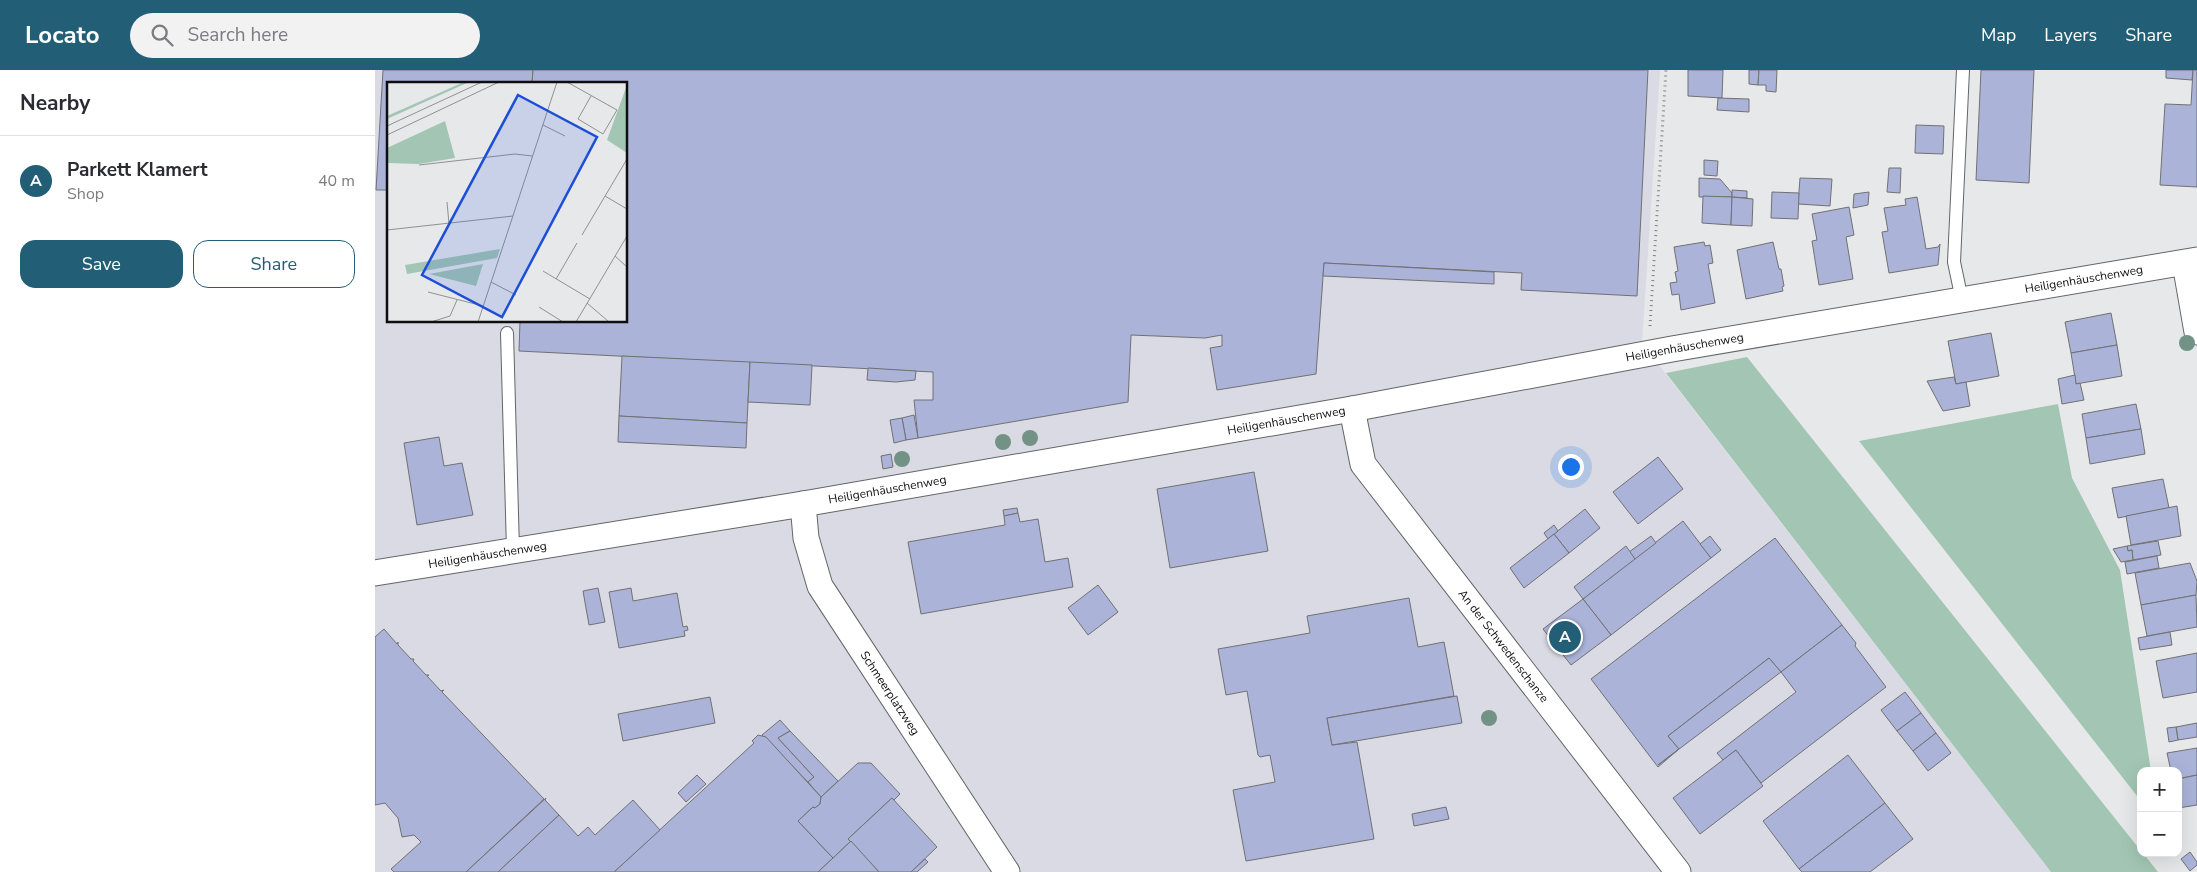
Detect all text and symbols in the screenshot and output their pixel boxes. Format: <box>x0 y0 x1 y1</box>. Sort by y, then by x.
search box <box>130 13 480 58</box>
text: Locato <box>25 19 100 51</box>
icon: search <box>148 21 176 49</box>
text: Search here <box>188 22 288 48</box>
text: Map <box>1981 23 2016 47</box>
text: Layers <box>2044 23 2097 47</box>
text: Share <box>2125 23 2172 47</box>
inset map <box>387 82 627 322</box>
text: Nearby <box>20 89 90 117</box>
text: Parkett Klamert <box>67 157 208 183</box>
text: A <box>30 170 42 192</box>
text: 40 m <box>318 170 355 192</box>
text: Shop <box>67 183 104 205</box>
button: Save <box>20 240 183 288</box>
button: Share <box>193 240 355 288</box>
street label: Heiligenhäuschenweg <box>2024 261 2144 297</box>
street label: Heiligenhäuschenweg <box>1624 329 1745 366</box>
street label: Heiligenhäuschenweg <box>1226 402 1347 438</box>
your location <box>1558 454 1584 480</box>
street label: Heiligenhäuschenweg <box>827 471 948 508</box>
street label: Heiligenhäuschenweg <box>427 537 548 572</box>
street label: An der Schwedenschanze <box>1455 586 1552 706</box>
pin: A <box>1549 618 1581 656</box>
street label: Schmeerplatzweg <box>857 648 923 738</box>
map controls <box>2137 767 2182 857</box>
button: + <box>2137 767 2182 812</box>
button: − <box>2137 812 2182 857</box>

